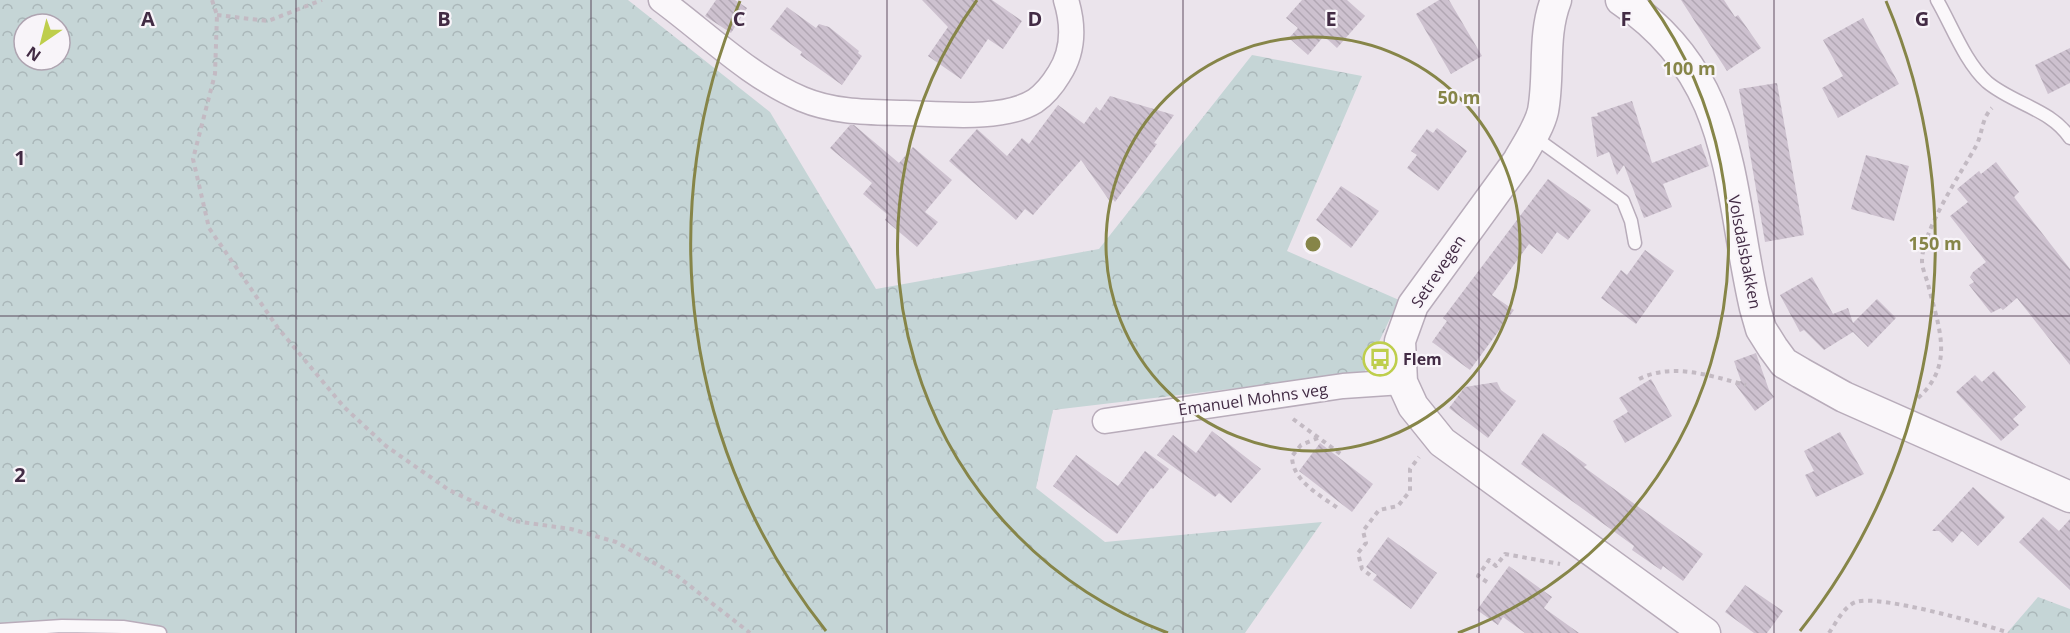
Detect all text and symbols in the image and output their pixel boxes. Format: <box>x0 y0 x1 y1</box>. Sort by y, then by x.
text: A <box>141 5 155 32</box>
text: B <box>437 5 451 32</box>
text: C <box>733 5 746 32</box>
text: D <box>1028 5 1042 32</box>
text: E <box>1325 5 1337 32</box>
text: F <box>1621 5 1631 32</box>
text: G <box>1915 5 1929 32</box>
north arrow <box>12 12 72 72</box>
text: N <box>22 42 45 67</box>
text: 100 m <box>1662 56 1716 80</box>
text: 50 m <box>1438 85 1480 109</box>
text: 1 <box>14 144 26 171</box>
street label: Volsdalsbakken <box>1723 193 1767 311</box>
street label: Setrevegen <box>1406 230 1470 312</box>
text: 150 m <box>1908 231 1962 255</box>
centre of rings <box>1303 234 1323 254</box>
bus stop icon: Flem <box>1362 341 1398 377</box>
place label: Flem <box>1403 348 1442 370</box>
street label: Emanuel Mohns veg <box>1177 378 1329 420</box>
text: 2 <box>14 461 26 488</box>

